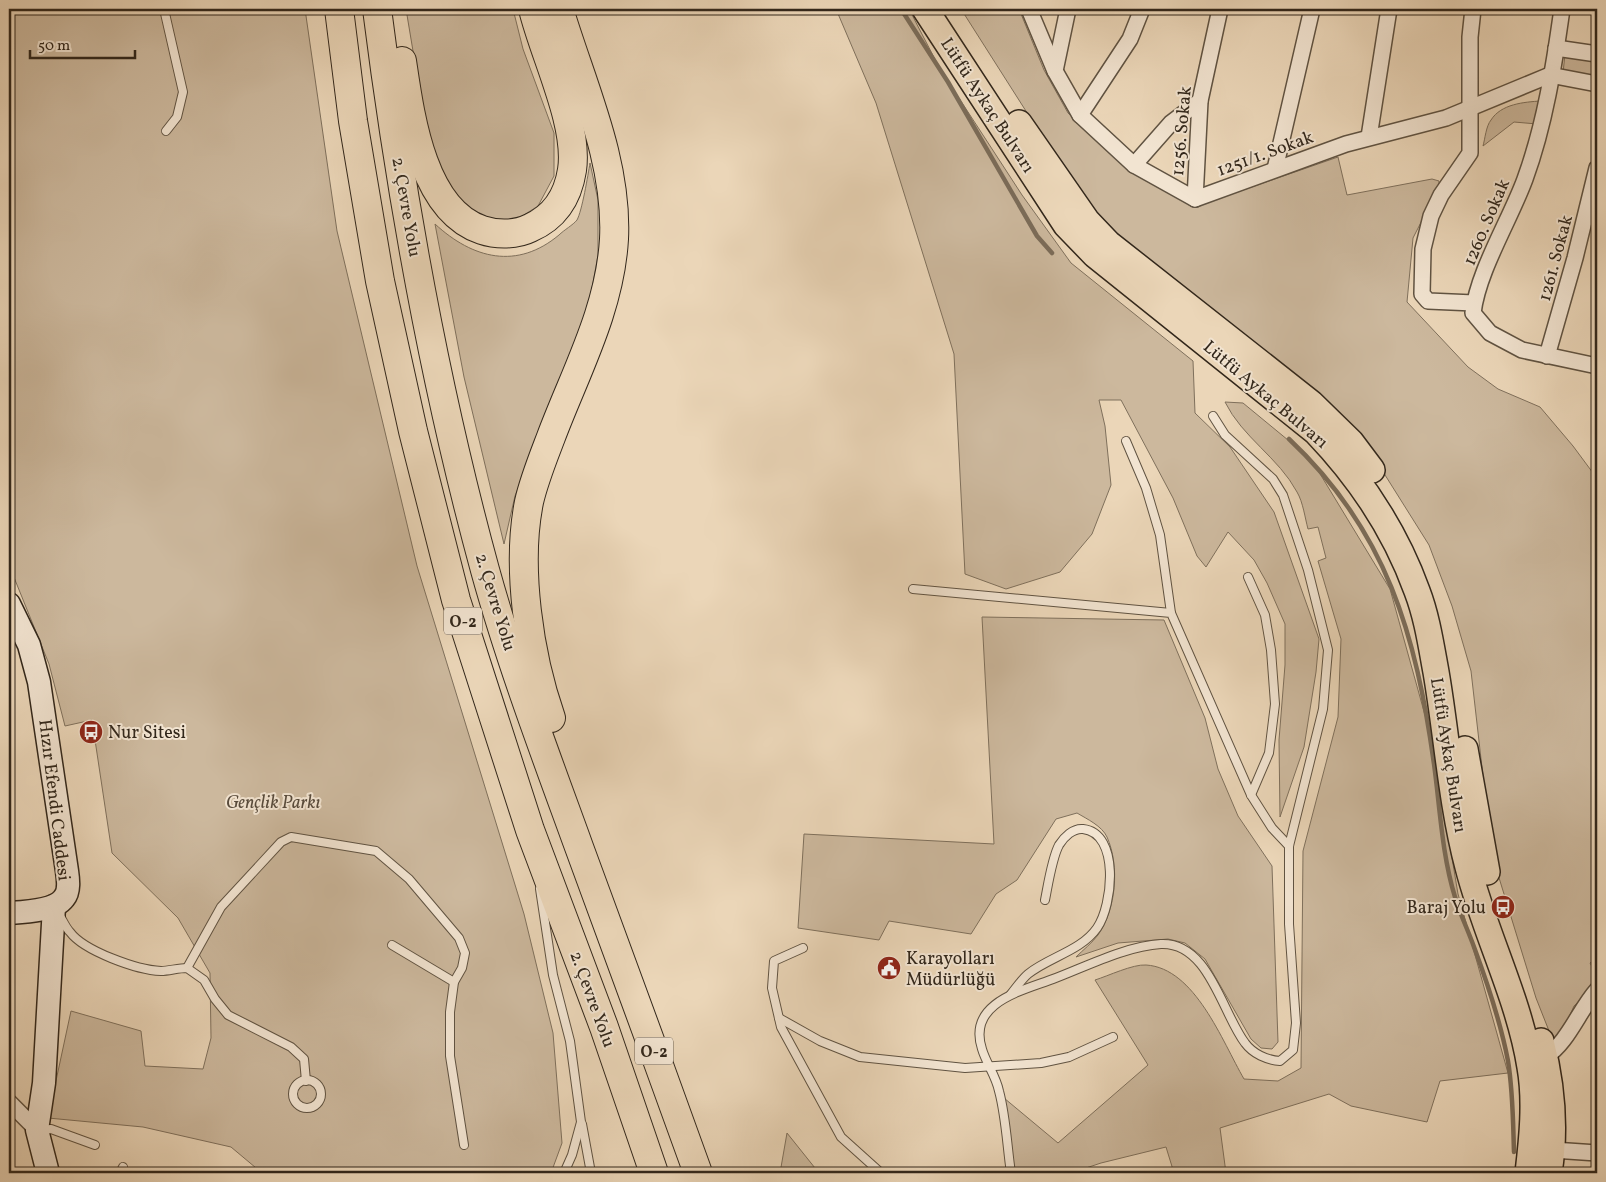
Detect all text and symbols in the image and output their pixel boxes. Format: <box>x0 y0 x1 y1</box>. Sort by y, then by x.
scale bar <box>30 28 135 60</box>
street label: Lütfü Aykaç Bulvarı <box>934 33 1040 178</box>
text: 50 m <box>38 36 70 57</box>
street label: 1256. Sokak <box>1166 85 1199 177</box>
street label: 1251/1. Sokak <box>1214 125 1317 183</box>
street label: 2. Çevre Yolu <box>384 155 427 259</box>
street label: 1260. Sokak <box>1458 175 1517 270</box>
street label: 1261. Sokak <box>1533 212 1580 304</box>
street label: Lütfü Aykaç Bulvarı <box>1197 335 1333 455</box>
street label: 2. Çevre Yolu <box>468 551 521 654</box>
road number: O-2 <box>444 608 482 634</box>
street label: Lütfü Aykaç Bulvarı <box>1423 676 1472 835</box>
street label: Hızır Efendi Caddesi <box>31 718 76 882</box>
bus stop icon: Nur Sitesi <box>78 719 104 745</box>
place label: Nur Sitesi <box>108 721 186 746</box>
park label: Gençlik Parkı <box>226 791 320 816</box>
bus stop icon: Baraj Yolu <box>1490 894 1516 920</box>
place label: Baraj Yolu <box>1407 896 1486 921</box>
place label: Karayolları Müdürlüğü <box>906 947 995 993</box>
street label: 2. Çevre Yolu <box>563 948 621 1051</box>
public building icon: Karayolları Müdürlüğü <box>876 955 902 981</box>
road number: O-2 <box>635 1038 673 1064</box>

